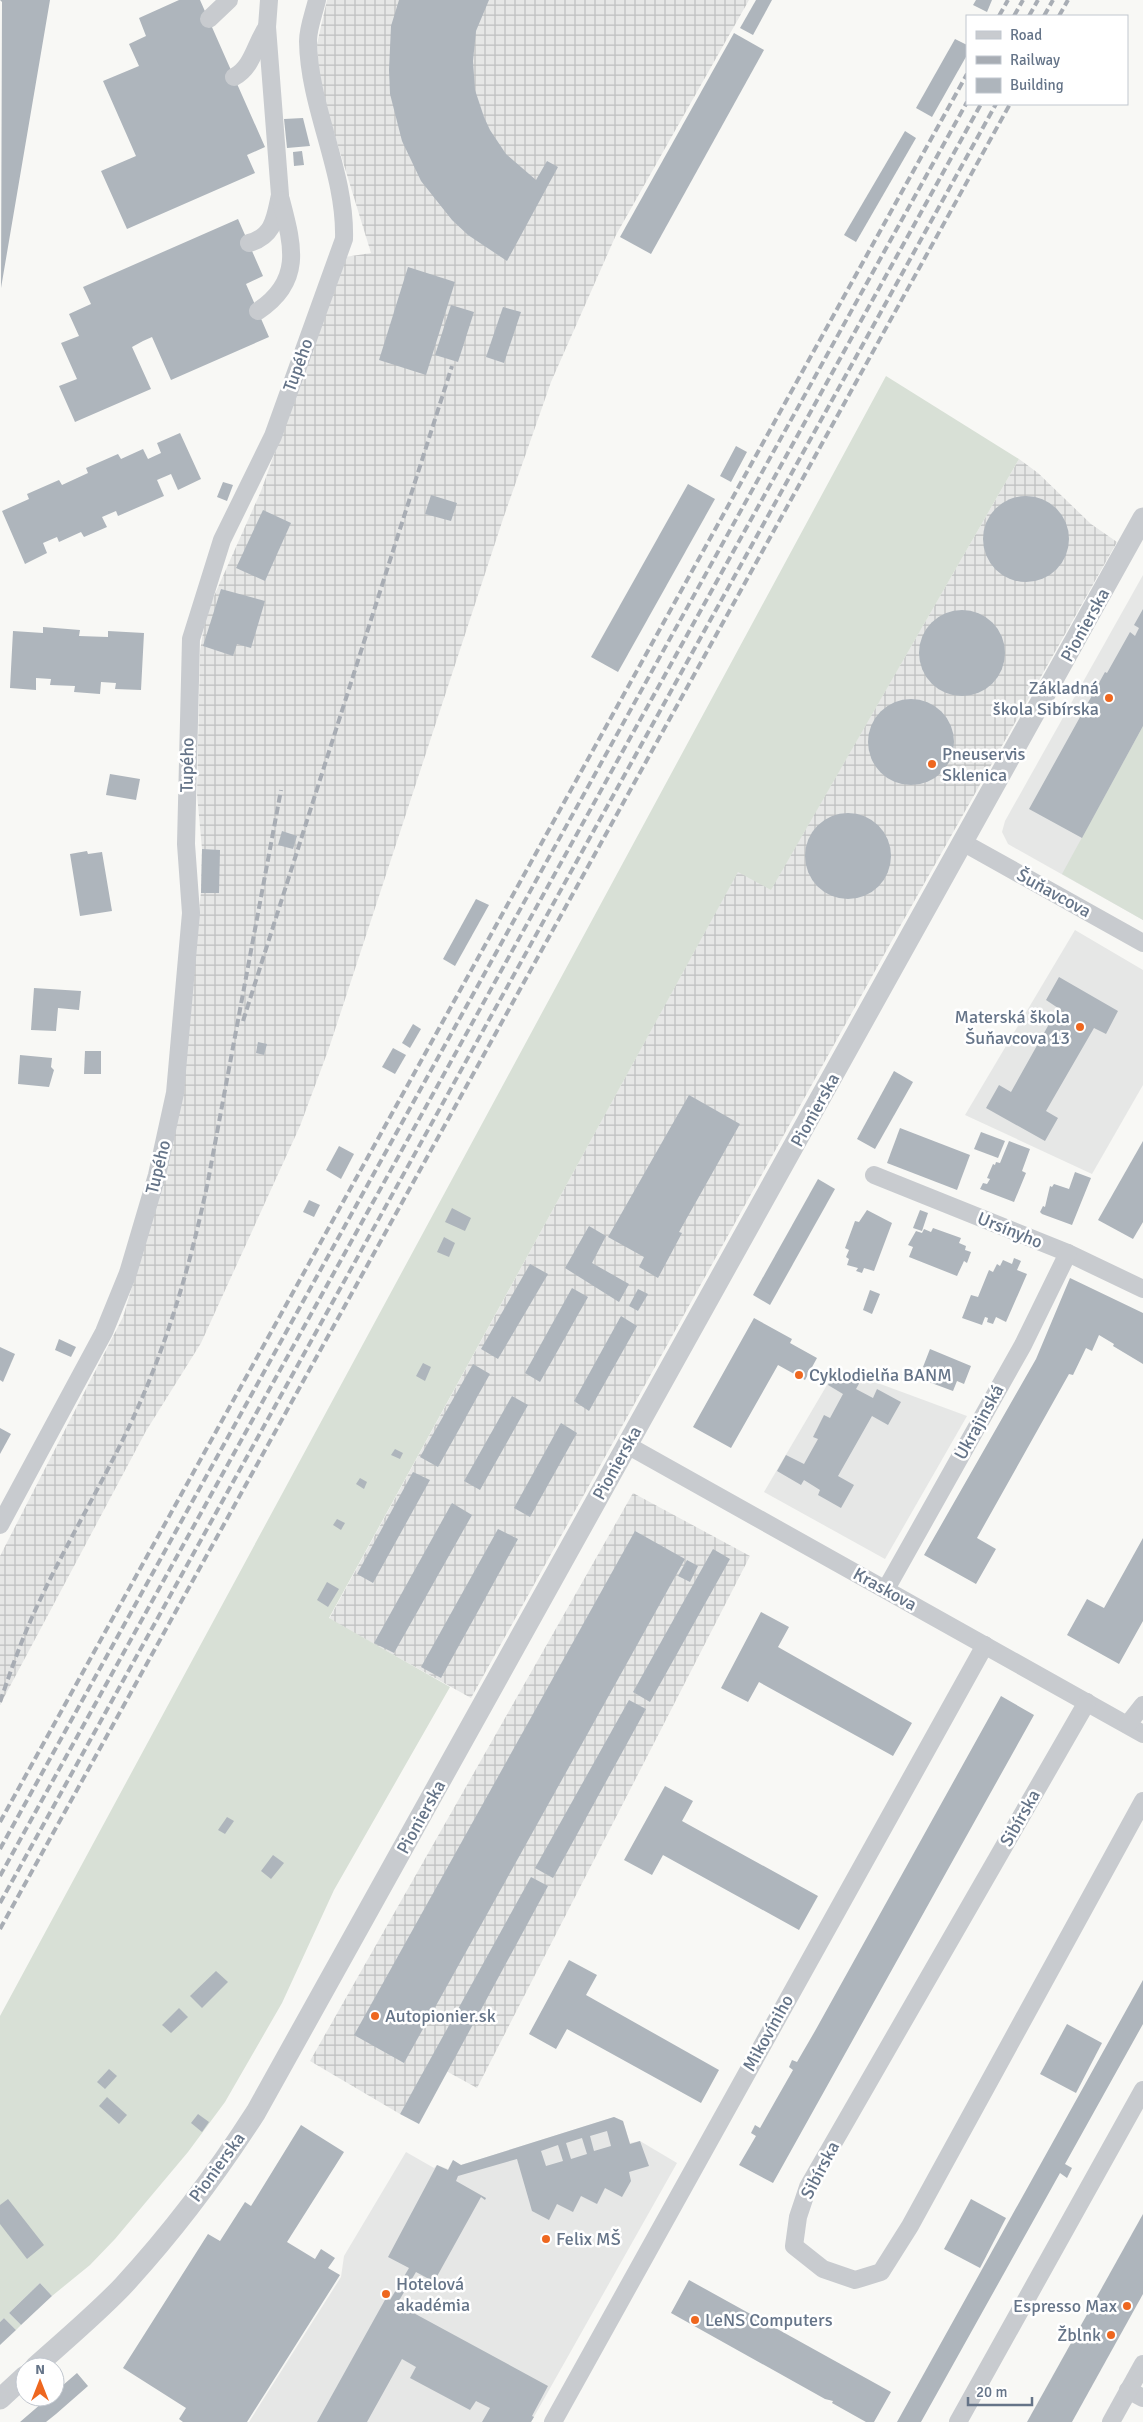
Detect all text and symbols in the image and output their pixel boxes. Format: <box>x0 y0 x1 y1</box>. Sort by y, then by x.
legend <box>966 15 1128 105</box>
text: Road <box>1010 26 1042 44</box>
text: Railway <box>1010 51 1060 69</box>
text: Building <box>1010 76 1064 94</box>
street label: Tupého <box>278 335 318 395</box>
street label: Pionierska <box>1056 584 1114 666</box>
place label: Základná škola Sibírska <box>993 677 1099 720</box>
marker: Základná škola Sibírska <box>1103 692 1115 704</box>
street label: Tupého <box>176 737 198 793</box>
place label: Pneuservis Sklenica <box>942 743 1026 786</box>
marker: Pneuservis Sklenica <box>926 758 938 770</box>
street label: Šuňavcova <box>1013 864 1095 922</box>
place label: Materská škola Šuňavcova 13 <box>954 1006 1070 1049</box>
marker: Materská škola Šuňavcova 13 <box>1074 1021 1086 1033</box>
street label: Pionierska <box>786 1069 844 1151</box>
street label: Tupého <box>141 1138 175 1196</box>
street label: Ursínyho <box>974 1207 1046 1253</box>
place label: Cyklodielňa BANM <box>809 1364 952 1386</box>
marker: Cyklodielňa BANM <box>793 1369 805 1381</box>
street label: Ukrajinská <box>949 1381 1009 1463</box>
street label: Pionierska <box>588 1422 646 1504</box>
street label: Kraskova <box>849 1563 921 1615</box>
street label: Pionierska <box>392 1776 450 1858</box>
street label: Sibírska <box>995 1786 1045 1850</box>
street label: Mikovíniho <box>738 1991 798 2075</box>
place label: Autopionier.sk <box>385 2005 496 2027</box>
marker: Autopionier.sk <box>369 2010 381 2022</box>
street label: Pionierska <box>184 2128 250 2206</box>
street label: Sibírska <box>796 2138 844 2202</box>
place label: Felix MŠ <box>556 2228 621 2250</box>
marker: Felix MŠ <box>540 2233 552 2245</box>
place label: Hotelová akadémia <box>396 2273 470 2316</box>
marker: Hotelová akadémia <box>380 2288 392 2300</box>
place label: Espresso Max <box>1013 2295 1118 2317</box>
marker: Espresso Max <box>1121 2300 1133 2312</box>
place label: LeNS Computers <box>705 2309 833 2331</box>
marker: LeNS Computers <box>689 2314 701 2326</box>
place label: Žblnk <box>1057 2324 1101 2346</box>
marker: Žblnk <box>1105 2329 1117 2341</box>
north arrow <box>15 2357 65 2407</box>
text: N <box>35 2361 45 2378</box>
scale bar <box>968 2374 1032 2406</box>
text: 20 m <box>976 2383 1007 2401</box>

